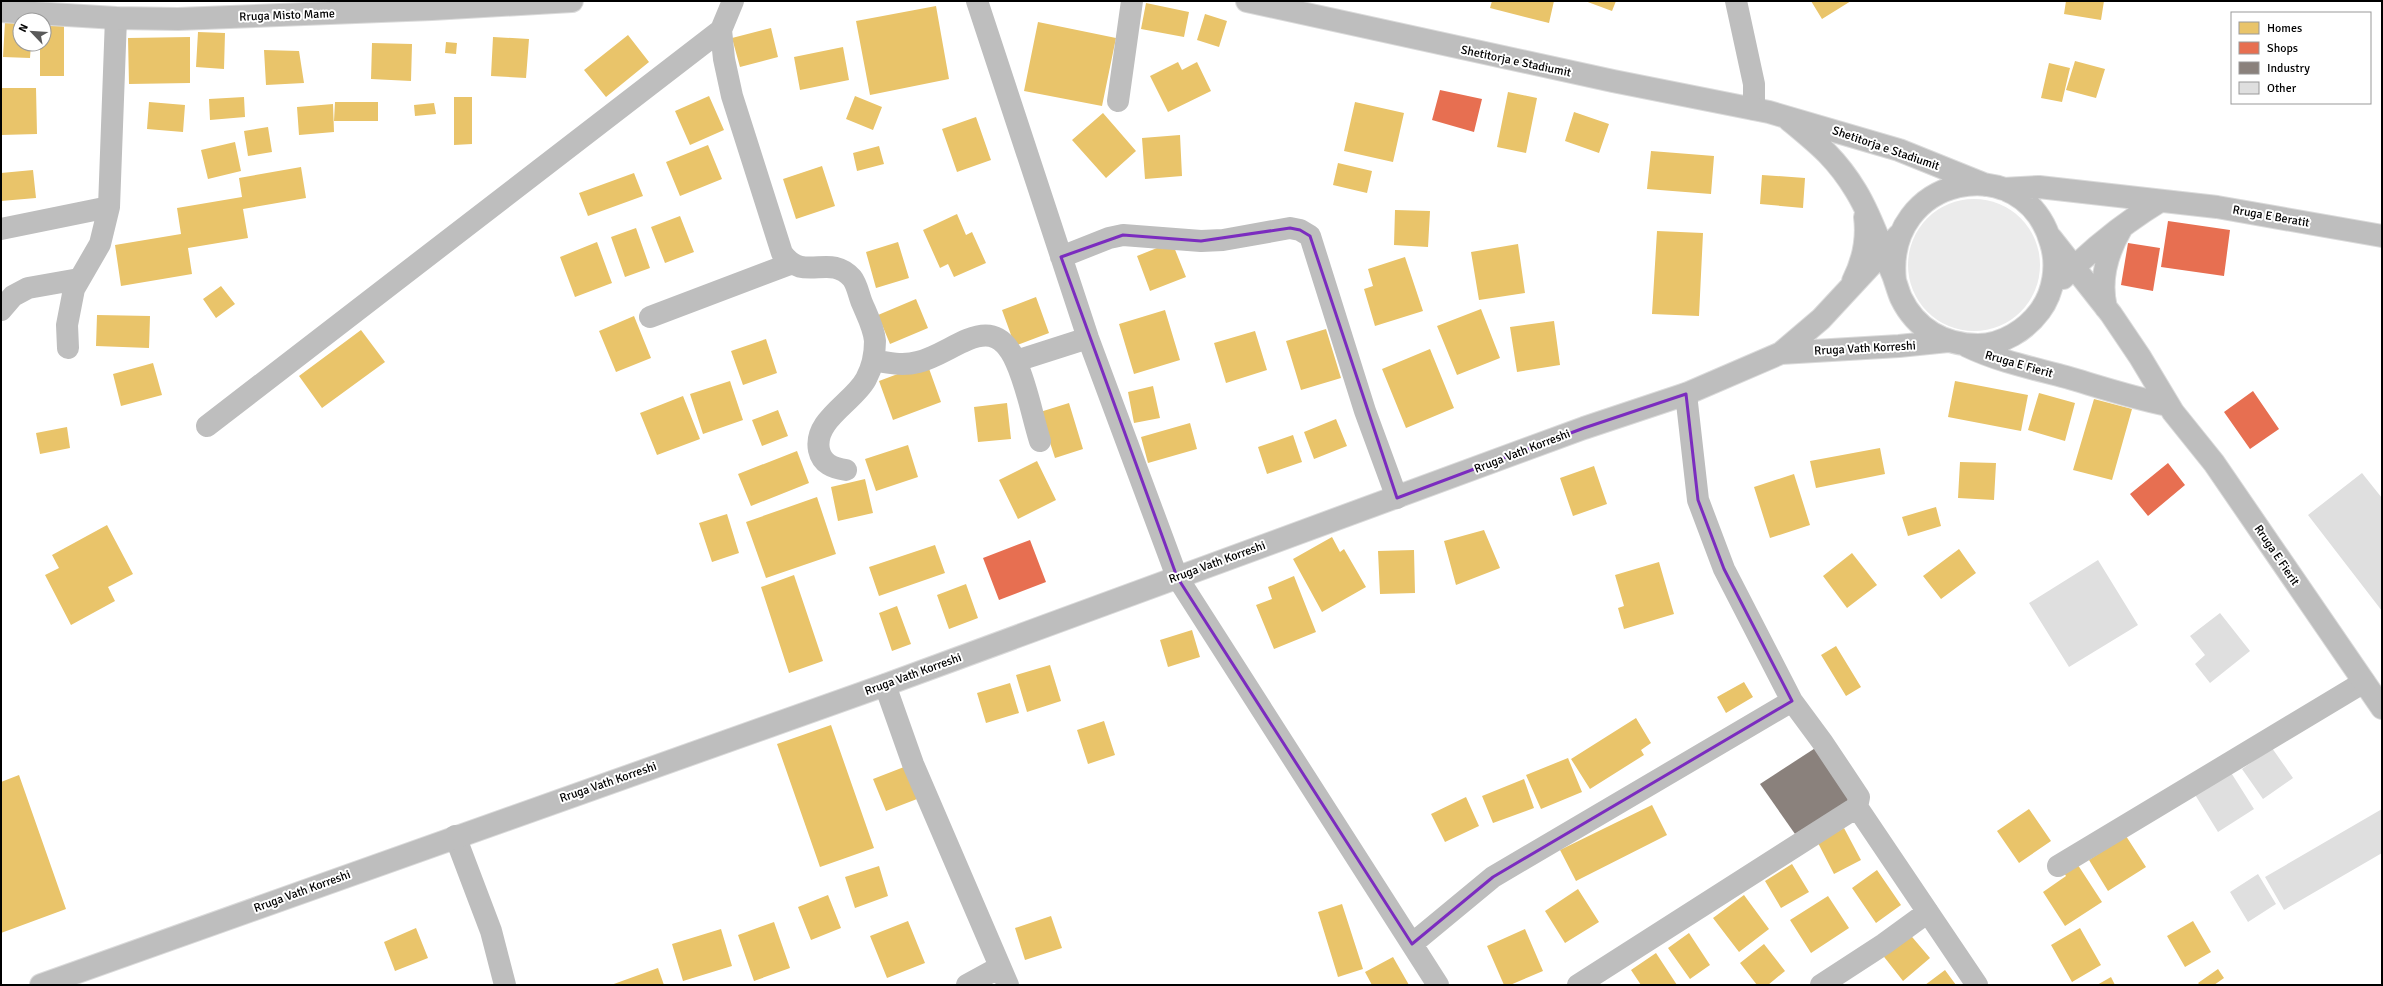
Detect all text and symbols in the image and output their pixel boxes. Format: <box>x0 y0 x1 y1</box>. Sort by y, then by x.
street label: Rruga Misto Mame <box>239 6 335 25</box>
north arrow <box>12 12 52 52</box>
legend <box>2231 12 2371 104</box>
text: Homes <box>2267 21 2302 36</box>
text: N <box>16 22 31 34</box>
text: Shops <box>2267 41 2298 56</box>
street label: Shetitorja e Stadiumit <box>1459 42 1572 81</box>
text: Industry <box>2267 61 2310 76</box>
text: Other <box>2267 81 2297 96</box>
street label: Shetitorja e Stadiumit <box>1830 123 1941 174</box>
street label: Rruga E Beratit <box>2231 202 2311 231</box>
street label: Rruga Vath Korreshi <box>1814 338 1916 359</box>
street label: Rruga E Fierit <box>1983 348 2055 381</box>
street label: Rruga Vath Korreshi <box>1472 426 1572 477</box>
street label: Rruga E Fierit <box>2251 522 2302 589</box>
street label: Rruga Vath Korreshi <box>1167 538 1268 587</box>
street label: Rruga Vath Korreshi <box>863 650 964 699</box>
street label: Rruga Vath Korreshi <box>558 759 659 806</box>
street label: Rruga Vath Korreshi <box>252 867 353 916</box>

